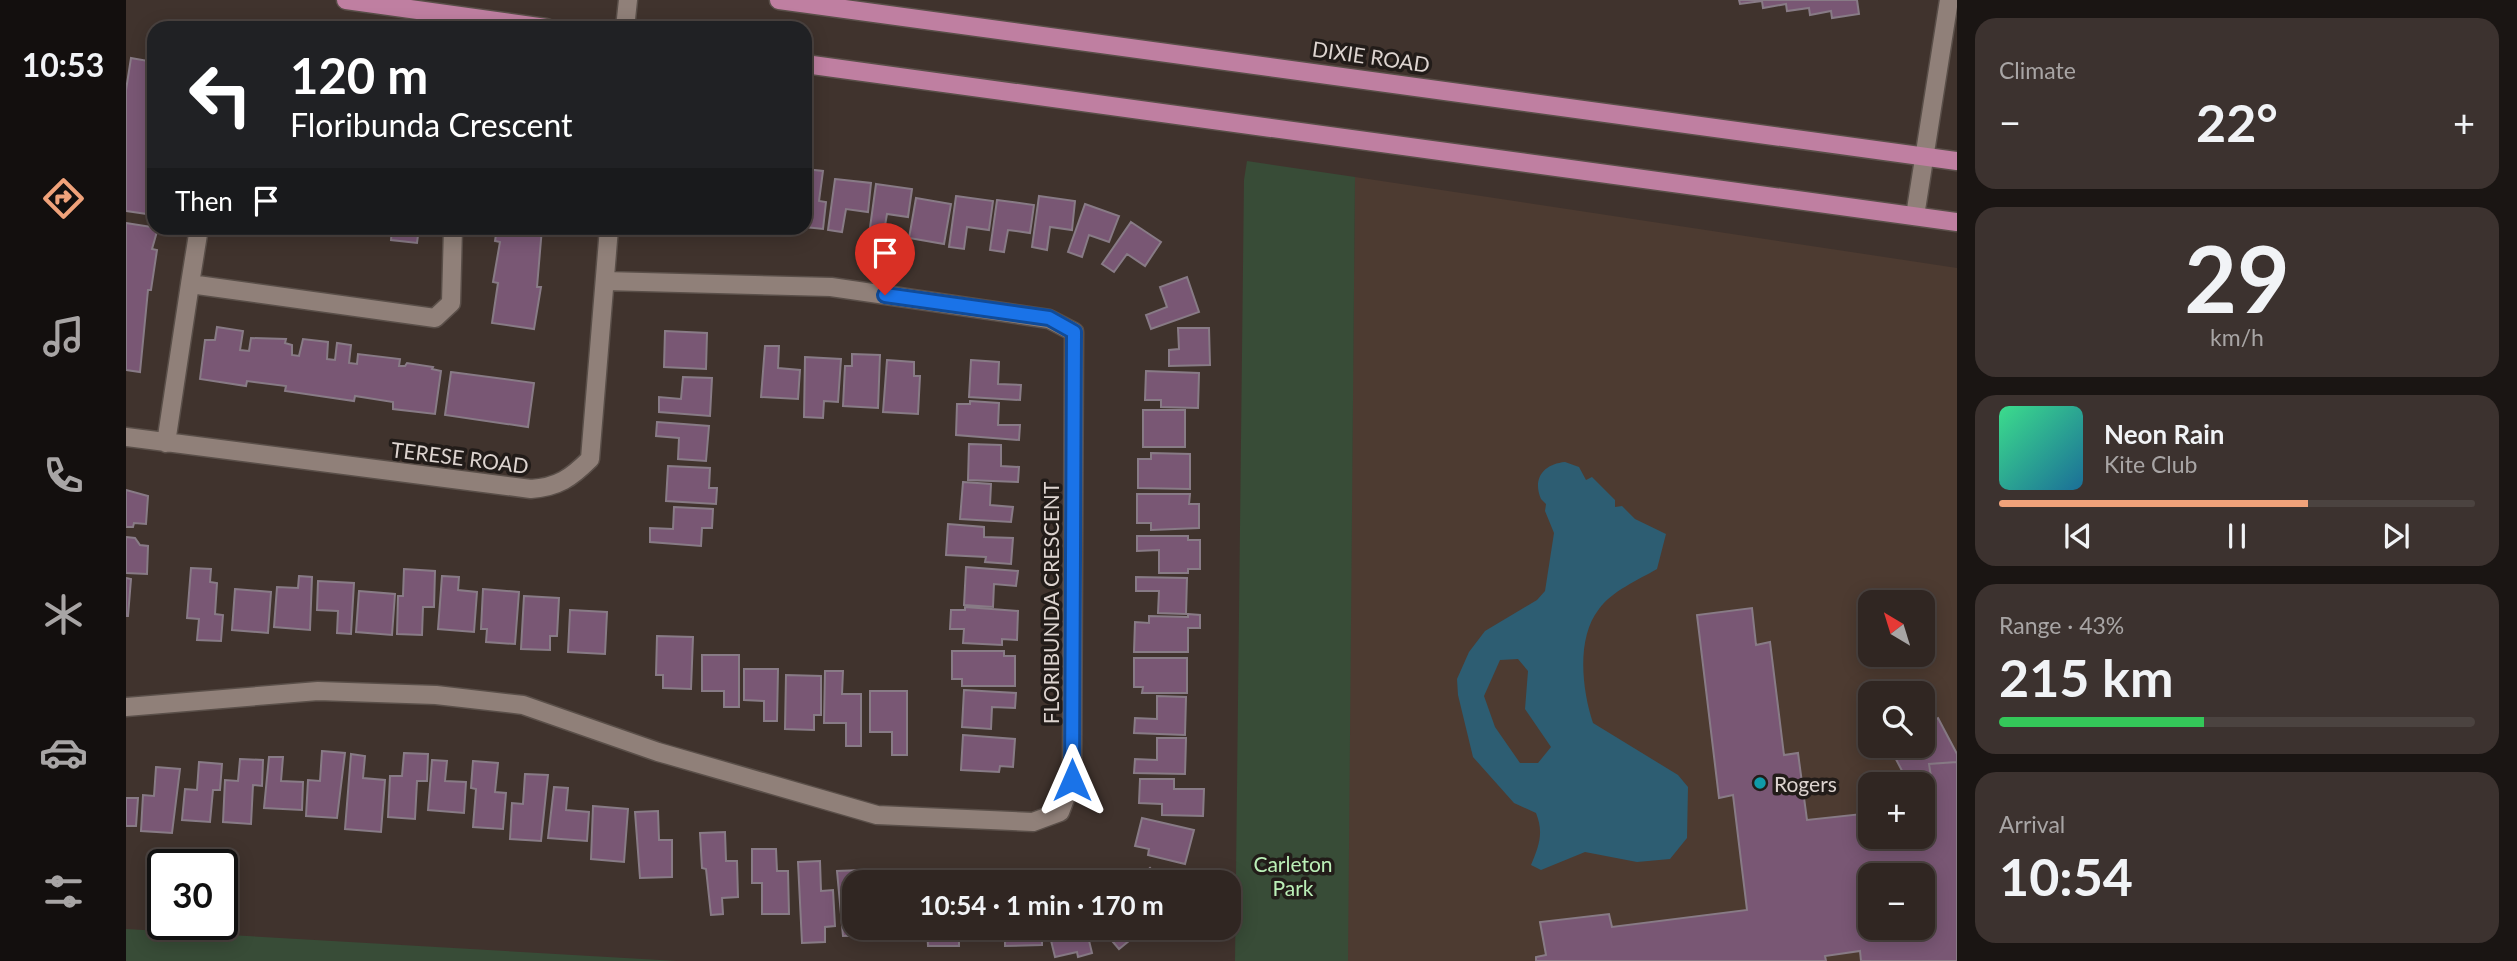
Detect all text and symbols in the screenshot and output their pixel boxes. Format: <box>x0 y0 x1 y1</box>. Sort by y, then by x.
street label: DIXIE ROAD <box>1311 35 1431 77</box>
text: 10:53 <box>22 45 104 84</box>
text: 120 m <box>290 46 428 104</box>
icon: left <box>175 49 266 140</box>
text: Climate <box>1999 56 2076 84</box>
text: 22° <box>2196 91 2278 153</box>
text: − <box>1999 99 2021 145</box>
text: + <box>2453 99 2475 145</box>
text: Floribunda Crescent <box>290 105 572 144</box>
icon: directions <box>39 174 88 223</box>
icon: arrive <box>247 182 285 220</box>
text: Then <box>175 185 233 217</box>
pin <box>855 223 915 295</box>
text: 29 <box>2184 223 2290 332</box>
icon: arrive <box>866 234 904 272</box>
icon: music <box>39 312 88 361</box>
text: km/h <box>2210 323 2264 351</box>
text: Neon Rain <box>2104 418 2224 450</box>
street label: TERESE ROAD <box>390 436 530 478</box>
text: Kite Club <box>2104 450 2197 478</box>
icon: phone <box>39 451 88 500</box>
street label: FLORIBUNDA CRESCENT <box>1038 481 1063 724</box>
icon: previous <box>2059 517 2097 555</box>
icon: pause <box>2218 517 2256 555</box>
icon: next <box>2377 517 2415 555</box>
icon: climate <box>39 590 88 639</box>
north arrow <box>1858 590 1936 667</box>
map controls <box>1858 590 1935 940</box>
text: Range · 43% <box>1999 611 2124 639</box>
text: 215 km <box>1999 646 2173 708</box>
button: search <box>1858 681 1935 758</box>
icon: car <box>39 728 88 777</box>
position arrow <box>1035 743 1109 817</box>
place label: Rogers <box>1774 771 1837 796</box>
button: + <box>1858 772 1935 849</box>
marker: Rogers <box>1752 775 1768 791</box>
text: Arrival <box>1999 810 2065 838</box>
text: 10:54 <box>1999 845 2133 907</box>
speed limit sign: 30 <box>147 849 238 940</box>
park label: Carleton Park <box>1253 851 1333 900</box>
button: − <box>1858 863 1935 940</box>
icon: filters <box>39 867 88 916</box>
text: 10:54 · 1 min · 170 m <box>919 889 1164 921</box>

